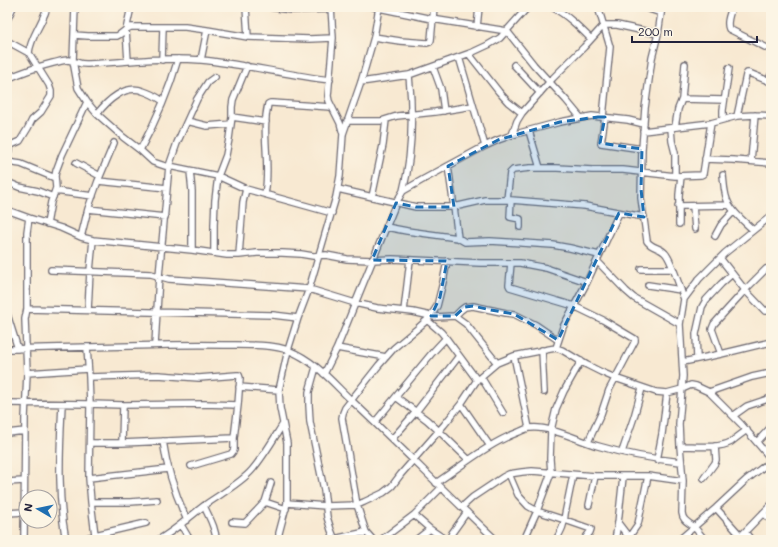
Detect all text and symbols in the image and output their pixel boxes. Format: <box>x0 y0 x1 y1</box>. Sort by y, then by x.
scale bar <box>632 18 757 44</box>
text: 200 m <box>638 23 673 39</box>
north arrow <box>18 489 58 529</box>
text: N <box>20 502 36 513</box>

